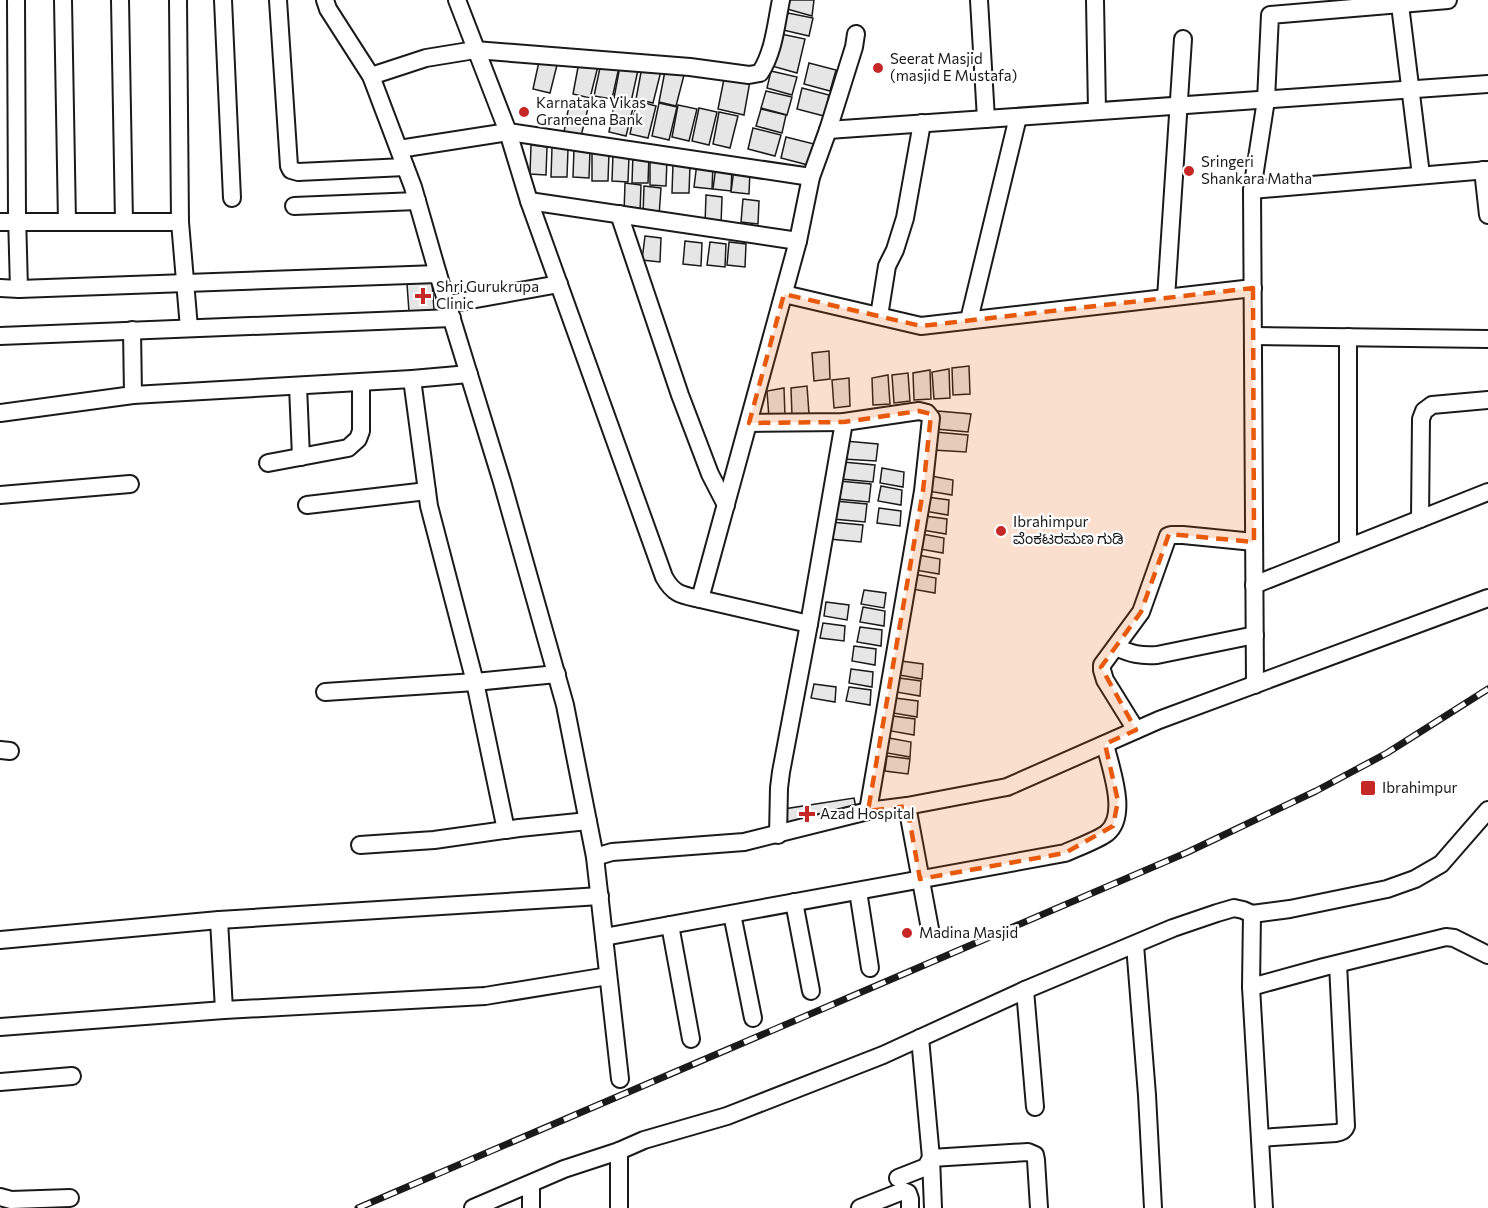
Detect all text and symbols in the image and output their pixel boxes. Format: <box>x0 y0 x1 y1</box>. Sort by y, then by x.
place label: Seerat Masjid (masjid E Mustafa) <box>890 49 1017 84</box>
marker: Seerat Masjid (masjid E Mustafa) <box>871 61 885 75</box>
place label: Karnataka Vikas Grameena Bank <box>536 93 646 128</box>
marker: Karnataka Vikas Grameena Bank <box>517 105 531 119</box>
place label: Sringeri Shankara Matha <box>1201 152 1312 187</box>
marker: Sringeri Shankara Matha <box>1182 164 1196 178</box>
place label: Shri Gurukrupa Clinic <box>436 277 539 312</box>
marker: Shri Gurukrupa Clinic <box>414 287 432 305</box>
place label: Ibrahimpur ವೆಂಕಟರಮಣ ಗುಡಿ <box>1013 512 1124 547</box>
marker: Ibrahimpur ವೆಂಕಟರಮಣ ಗುಡಿ <box>994 524 1008 538</box>
place label: Ibrahimpur <box>1382 778 1458 796</box>
marker: Ibrahimpur <box>1359 779 1377 797</box>
place label: Azad Hospital <box>820 804 915 822</box>
marker: Azad Hospital <box>798 805 816 823</box>
place label: Madina Masjid <box>919 923 1018 941</box>
marker: Madina Masjid <box>900 926 914 940</box>

